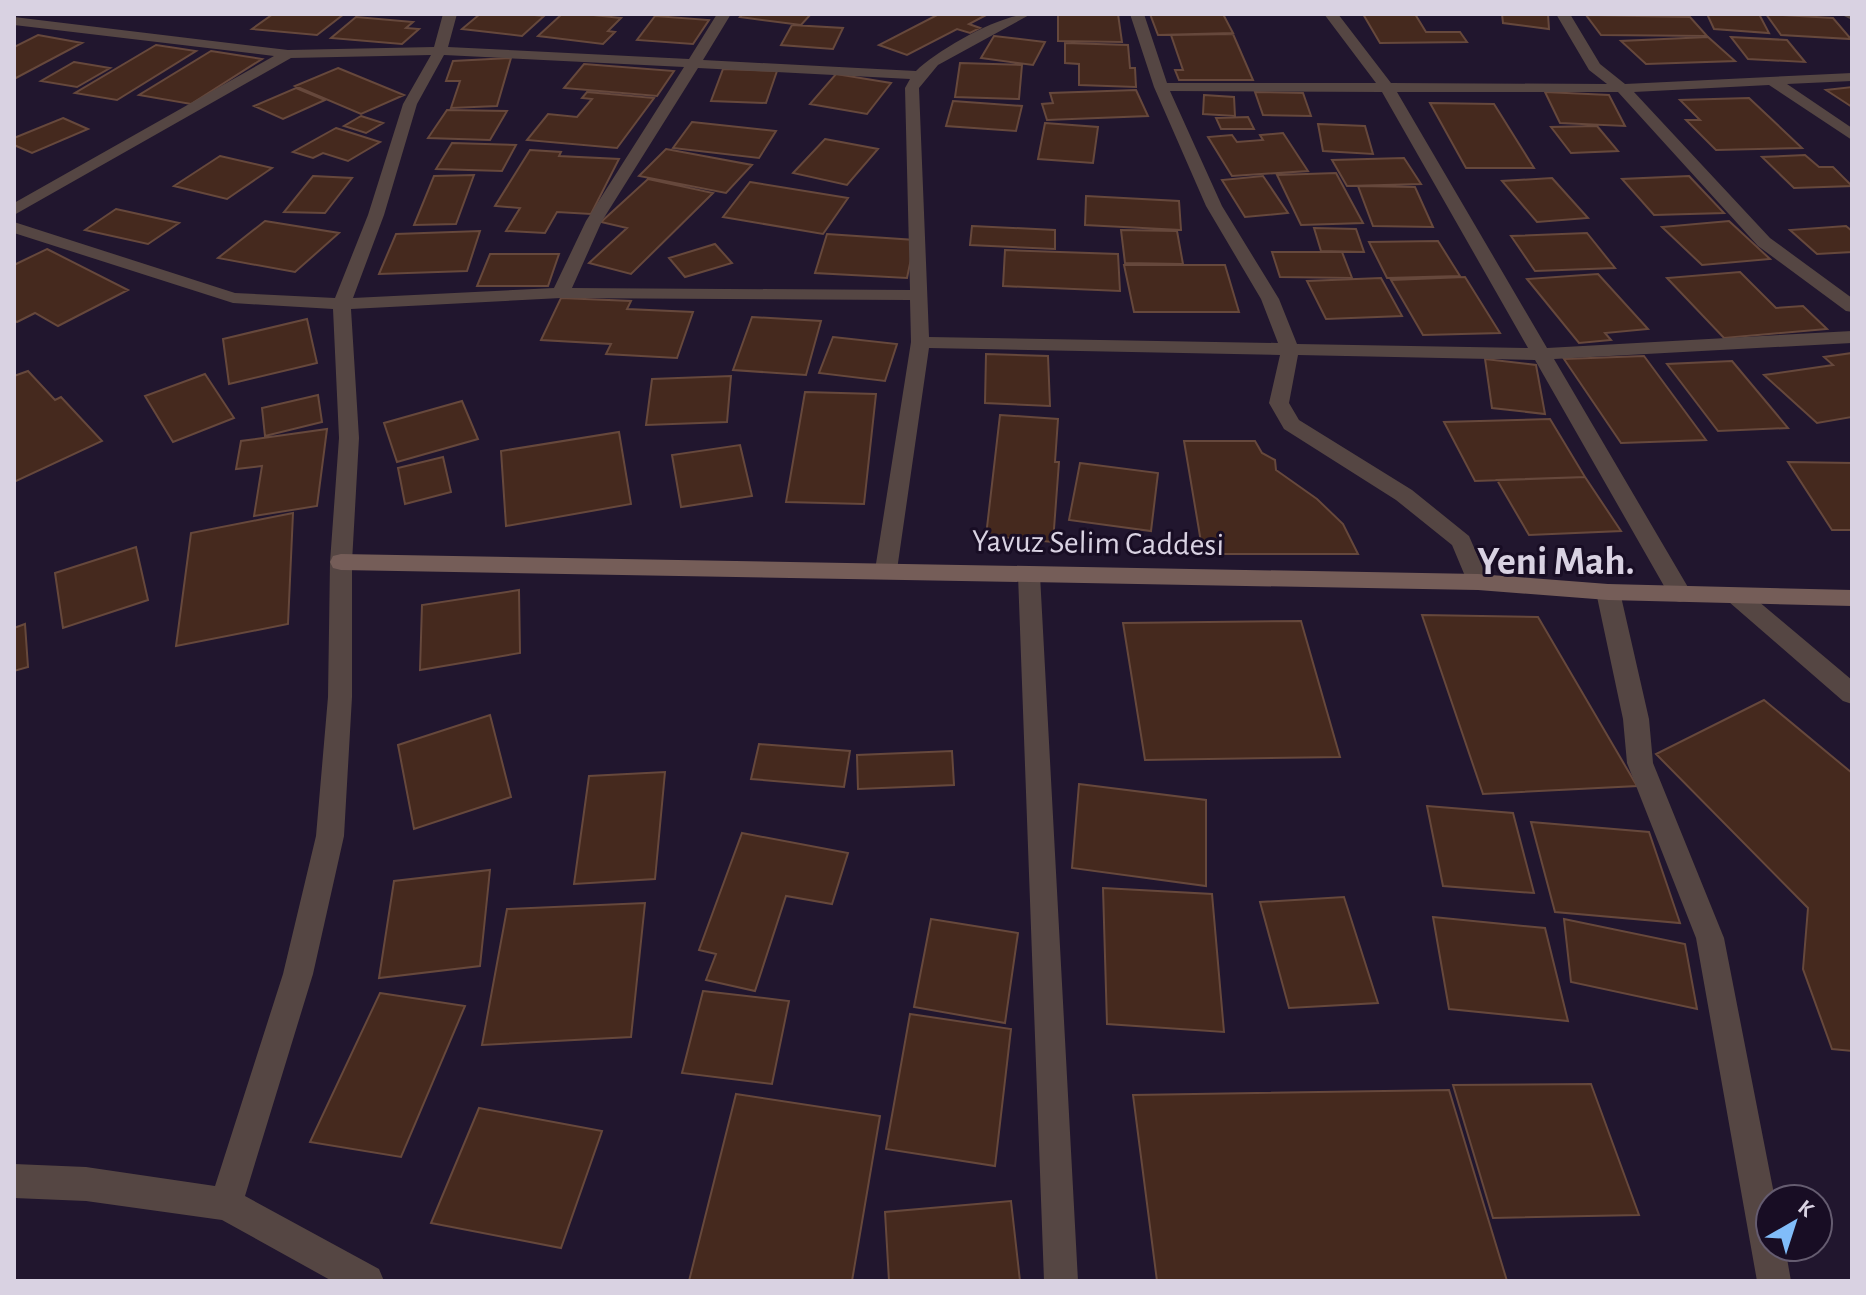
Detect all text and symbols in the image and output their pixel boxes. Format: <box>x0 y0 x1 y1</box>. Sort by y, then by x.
street label: Yavuz Selim Caddesi <box>972 525 1224 561</box>
district label: Yeni Mah. <box>1477 542 1635 582</box>
north arrow <box>1754 1183 1834 1263</box>
text: K <box>1794 1196 1819 1222</box>

